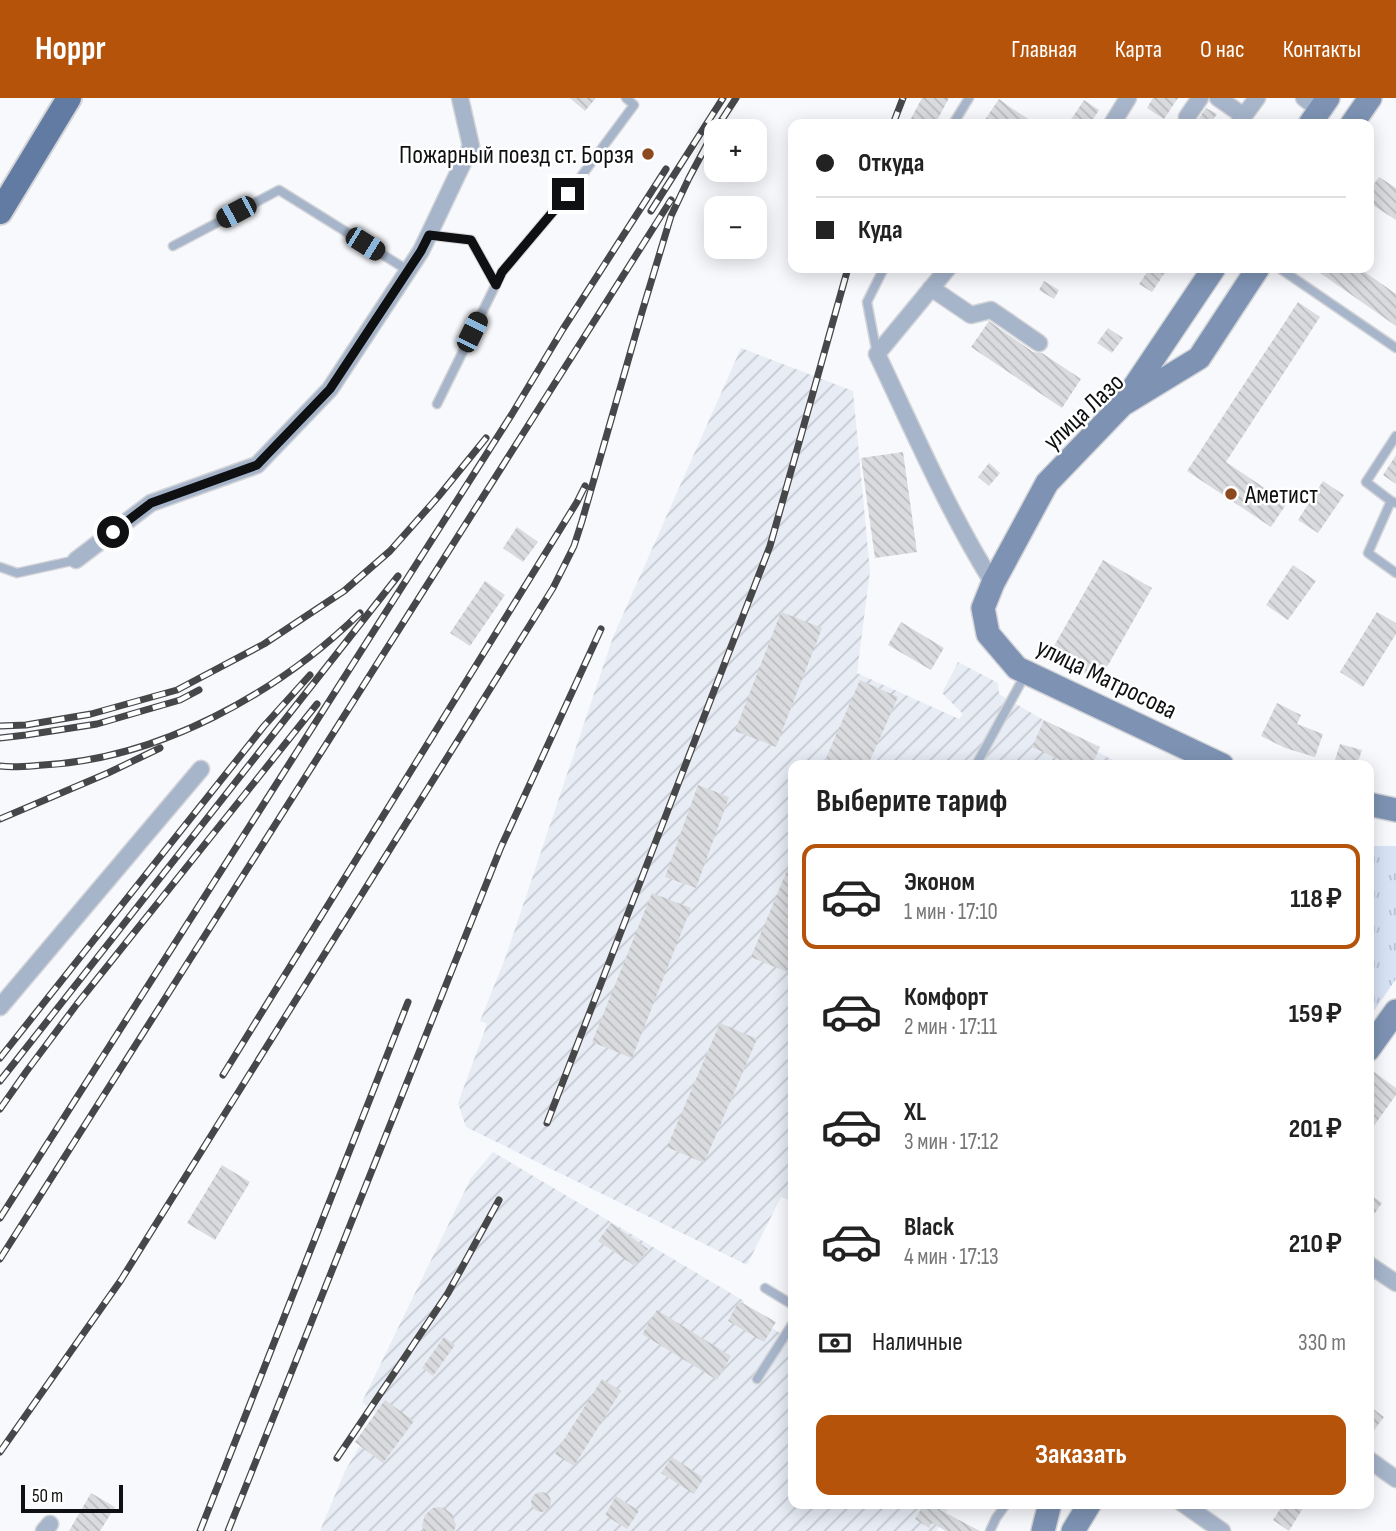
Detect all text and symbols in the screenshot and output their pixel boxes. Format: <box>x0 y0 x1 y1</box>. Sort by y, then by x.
text: Hoppr <box>35 29 106 69</box>
text: Главная <box>1011 35 1077 64</box>
text: Карта <box>1115 35 1162 64</box>
text: О нас <box>1200 35 1245 64</box>
text: Контакты <box>1283 35 1361 64</box>
map controls <box>704 119 767 259</box>
button: + <box>704 119 767 182</box>
place label: Пожарный поезд ст. Борзя <box>399 140 634 171</box>
marker: Пожарный поезд ст. Борзя <box>640 146 656 162</box>
text: Откуда <box>858 148 924 179</box>
route end <box>552 178 584 210</box>
car <box>213 193 260 231</box>
button: − <box>704 196 767 259</box>
text: Куда <box>858 215 903 246</box>
car <box>342 224 389 264</box>
car <box>454 309 491 355</box>
street label: улица Лазо <box>1037 367 1131 457</box>
place label: Аметист <box>1244 480 1318 511</box>
marker: Аметист <box>1223 486 1239 502</box>
route start <box>97 516 129 548</box>
street label: улица Матросова <box>1031 632 1182 727</box>
text: Выберите тариф <box>816 782 1007 821</box>
icon: car <box>820 865 883 928</box>
text: Эконом <box>904 867 975 898</box>
text: 118 ₽ <box>1290 884 1342 915</box>
text: 1 мин · 17:10 <box>904 898 998 926</box>
icon: car <box>820 980 883 1043</box>
text: Комфорт <box>904 982 988 1013</box>
text: 159 ₽ <box>1289 999 1342 1030</box>
text: 2 мин · 17:11 <box>904 1013 997 1041</box>
icon: car <box>820 1095 883 1158</box>
text: XL <box>904 1097 926 1128</box>
text: 201 ₽ <box>1289 1114 1342 1145</box>
text: 3 мин · 17:12 <box>904 1128 999 1156</box>
icon: car <box>820 1210 883 1273</box>
text: Black <box>904 1212 954 1243</box>
text: 210 ₽ <box>1289 1229 1342 1260</box>
text: 4 мин · 17:13 <box>904 1243 999 1271</box>
icon: cash <box>816 1324 854 1362</box>
text: Наличные <box>872 1327 963 1358</box>
text: 330 m <box>1298 1329 1346 1357</box>
button: Заказать <box>816 1415 1346 1495</box>
scale bar <box>21 1482 122 1514</box>
text: 50 m <box>32 1485 63 1508</box>

